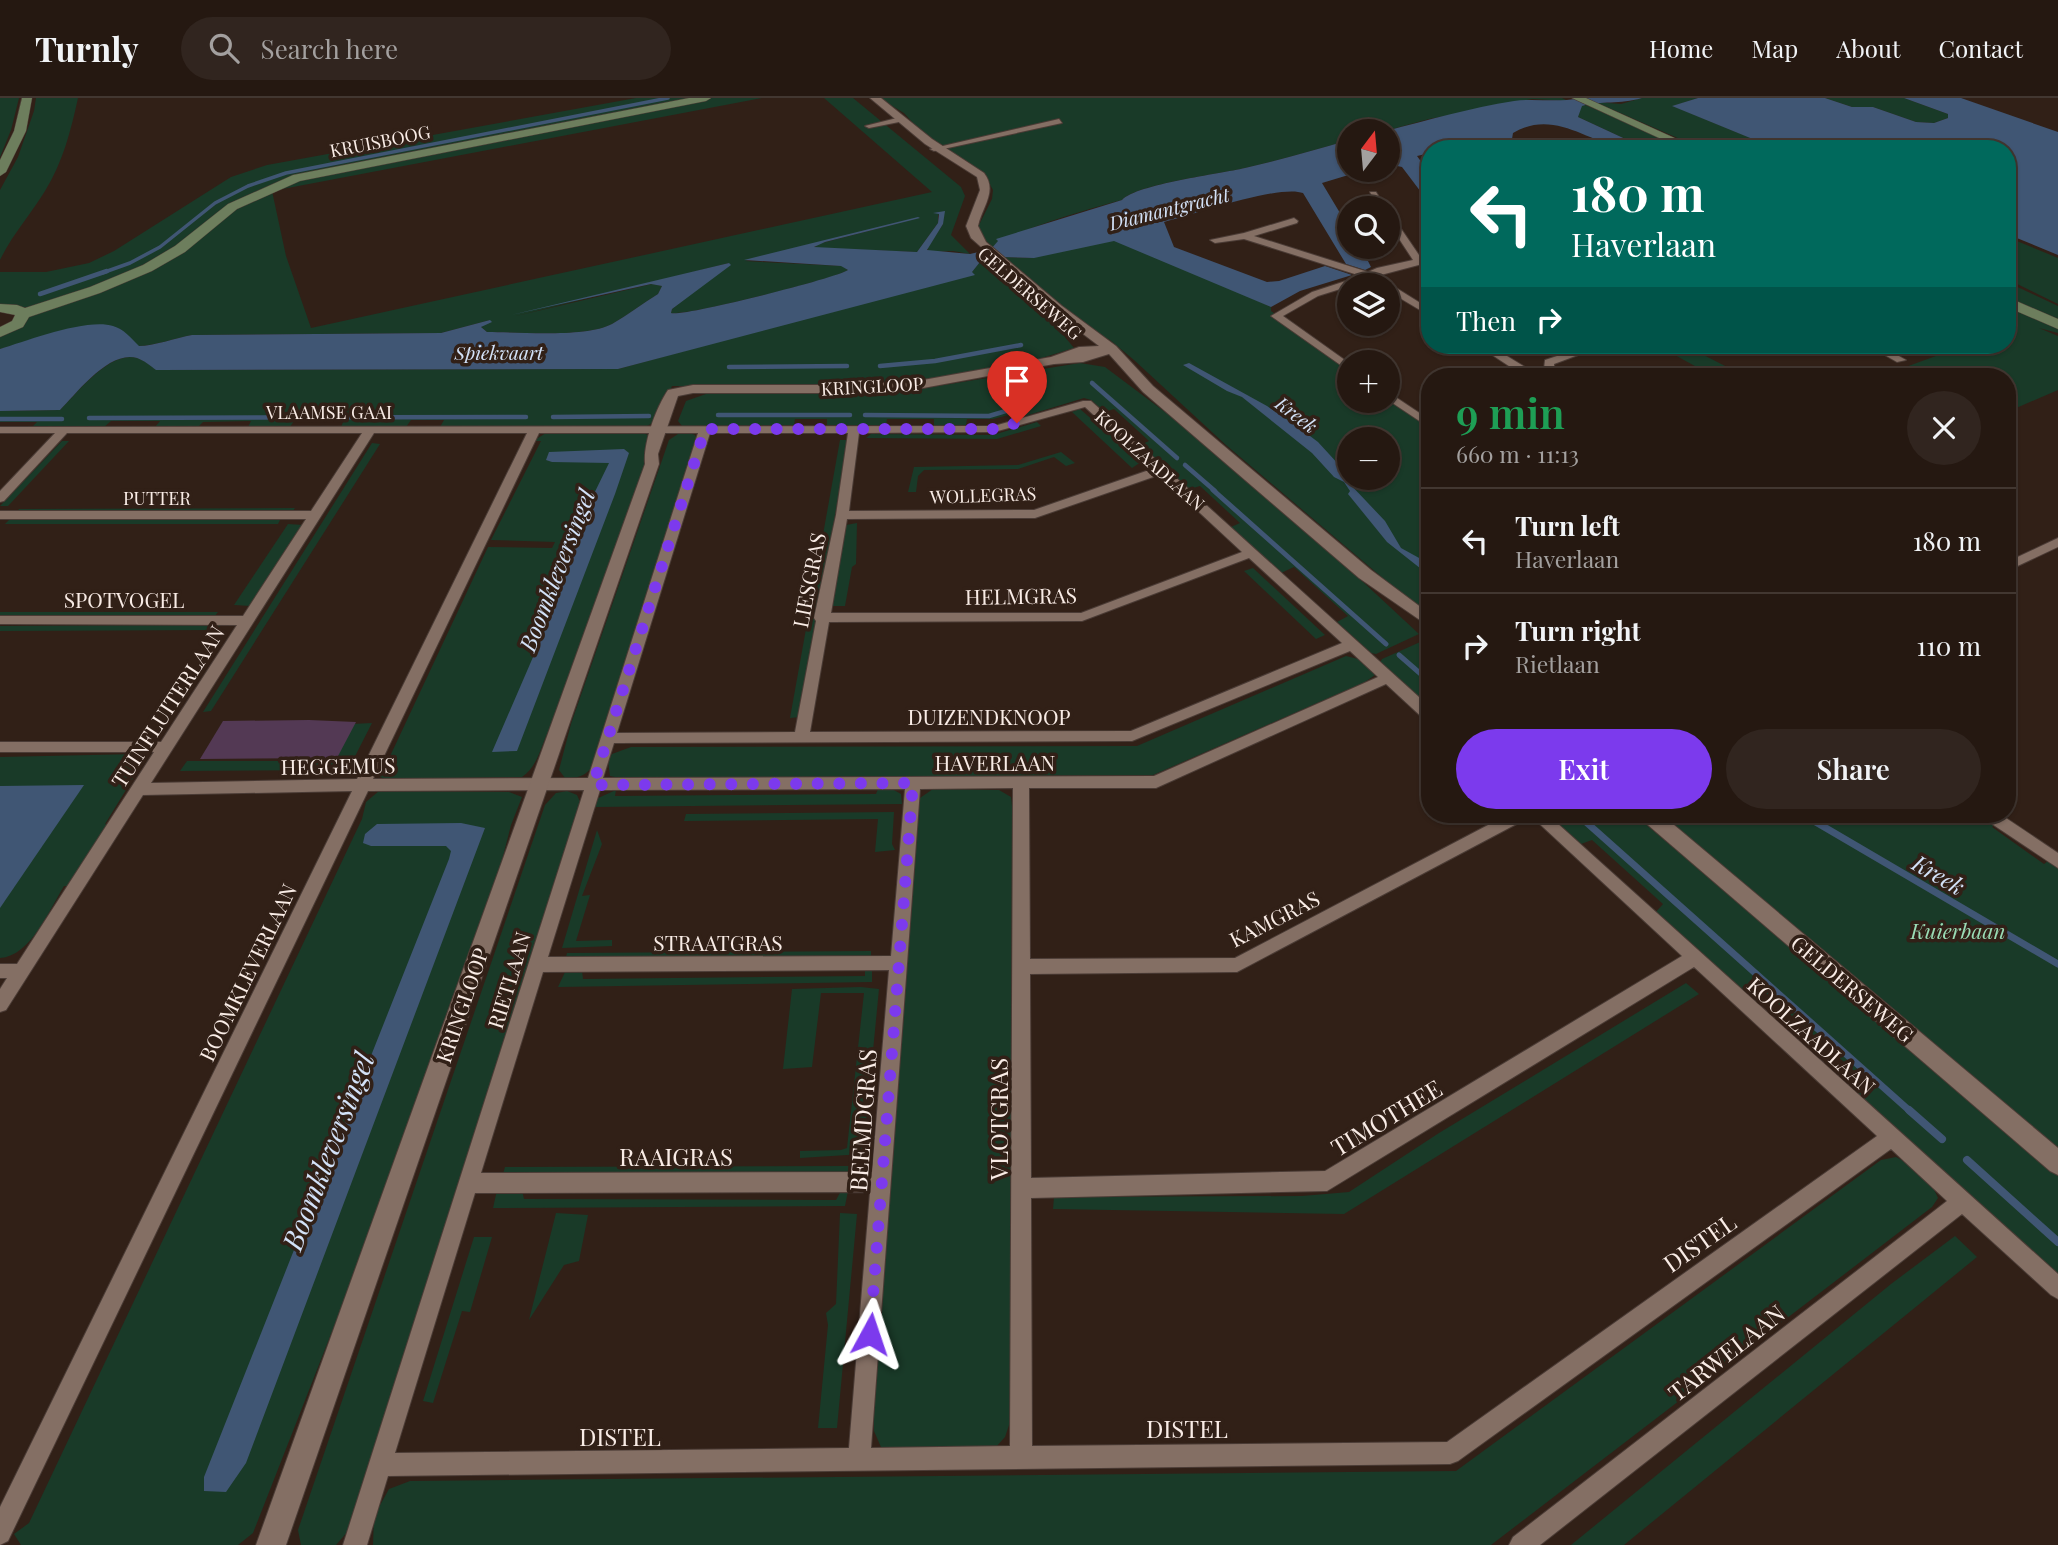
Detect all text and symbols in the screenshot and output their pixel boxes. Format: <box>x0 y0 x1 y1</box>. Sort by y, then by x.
search box <box>181 17 671 80</box>
text: Turnly <box>35 26 139 70</box>
icon: search <box>205 29 243 67</box>
text: Search here <box>261 31 398 66</box>
text: Home <box>1649 32 1713 64</box>
text: Map <box>1751 32 1798 64</box>
text: About <box>1836 32 1900 64</box>
text: Contact <box>1938 32 2023 64</box>
street label: KRUISBOOG <box>328 119 433 163</box>
north arrow <box>1337 119 1400 182</box>
map controls <box>1337 119 1400 490</box>
text: 180 m <box>1571 159 1705 224</box>
icon: left <box>1456 168 1547 259</box>
water label: Diamantgracht <box>1105 180 1233 236</box>
button: search <box>1337 196 1400 259</box>
text: Haverlaan <box>1571 222 1716 265</box>
street label: GELDERSEWEG <box>973 241 1087 345</box>
button: layers <box>1337 273 1400 336</box>
icon: right <box>1530 301 1568 339</box>
text: Then <box>1456 303 1516 338</box>
water label: Spiekvaart <box>454 339 545 365</box>
button: + <box>1337 350 1400 413</box>
pin <box>987 351 1047 423</box>
icon: arrive <box>998 362 1036 400</box>
street label: KRINGLOOP <box>820 371 924 401</box>
text: 9 min <box>1456 384 1565 440</box>
water label: Kreek <box>1270 389 1323 438</box>
button: close <box>1907 391 1981 465</box>
street label: VLAAMSE GAAI <box>265 400 392 424</box>
street label: KOOLZAADLAAN <box>1090 404 1210 516</box>
button: − <box>1337 427 1400 490</box>
text: 660 m · 11:13 <box>1456 438 1579 469</box>
street label: WOLLEGRAS <box>928 481 1037 509</box>
water label: Boomkleversingel <box>510 483 602 656</box>
street label: PUTTER <box>123 486 191 510</box>
text: Turn left <box>1515 508 1620 543</box>
icon: left <box>1456 522 1494 560</box>
text: 180 m <box>1913 523 1981 558</box>
street label: LIESGRAS <box>785 530 831 630</box>
text: Haverlaan <box>1515 543 1619 574</box>
street label: HELMGRAS <box>965 580 1077 610</box>
street label: SPOTVOGEL <box>64 585 184 613</box>
text: Turn right <box>1515 613 1641 648</box>
street label: TUINFLUITERLAAN <box>104 620 230 792</box>
icon: right <box>1456 627 1494 665</box>
text: 110 m <box>1917 628 1981 663</box>
text: Rietlaan <box>1515 648 1600 679</box>
street label: DUIZENDKNOOP <box>907 702 1071 730</box>
button: Exit <box>1456 729 1712 809</box>
button: Share <box>1726 729 1981 809</box>
street label: HAVERLAAN <box>935 748 1056 776</box>
street label: HEGGEMUS <box>280 750 396 780</box>
water label: Kreek <box>1906 846 1971 901</box>
street label: BOOMKLEVERLAAN <box>192 878 302 1065</box>
street label: KAMGRAS <box>1224 883 1324 953</box>
park label: Kuierbaan <box>1909 916 2006 944</box>
street label: RIETLAAN <box>480 928 536 1032</box>
street label: STRAATGRAS <box>653 928 783 956</box>
street label: GELDERSEWEG <box>1786 928 1920 1048</box>
street label: KRINGLOOP <box>428 944 494 1066</box>
street label: KOOLZAADLAAN <box>1742 970 1882 1100</box>
water label: Boomkleversingel <box>272 1046 382 1256</box>
street label: BEEMDGRAS <box>841 1048 883 1192</box>
street label: VLOTGRAS <box>982 1058 1014 1181</box>
street label: TIMOTHEE <box>1325 1071 1447 1163</box>
street label: RAAIGRAS <box>619 1140 733 1172</box>
street label: DISTEL <box>1656 1205 1742 1279</box>
street label: TARWELAAN <box>1661 1296 1791 1408</box>
position arrow <box>833 1297 907 1371</box>
street label: DISTEL <box>1146 1412 1228 1444</box>
street label: DISTEL <box>579 1420 661 1452</box>

